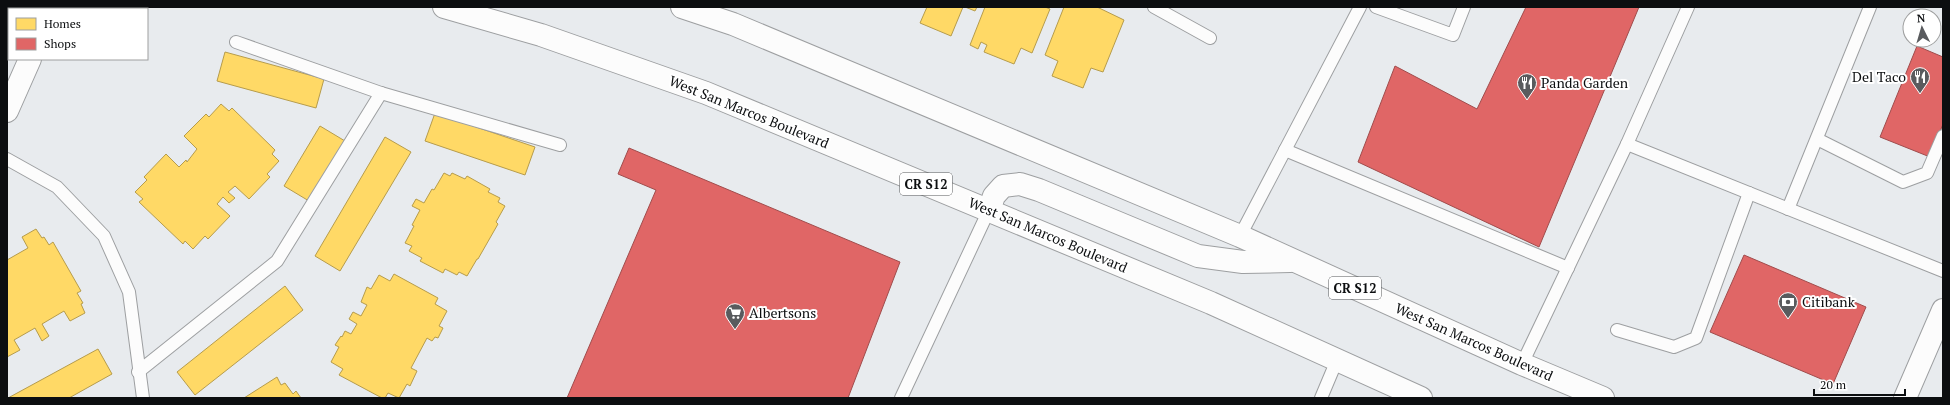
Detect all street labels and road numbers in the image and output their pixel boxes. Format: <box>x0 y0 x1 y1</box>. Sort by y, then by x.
street label: West San Marcos Boulevard <box>666 71 832 152</box>
road number: CR S12 <box>900 173 952 195</box>
street label: West San Marcos Boulevard <box>966 192 1131 277</box>
road number: CR S12 <box>1329 277 1381 299</box>
street label: West San Marcos Boulevard <box>1392 298 1556 385</box>

